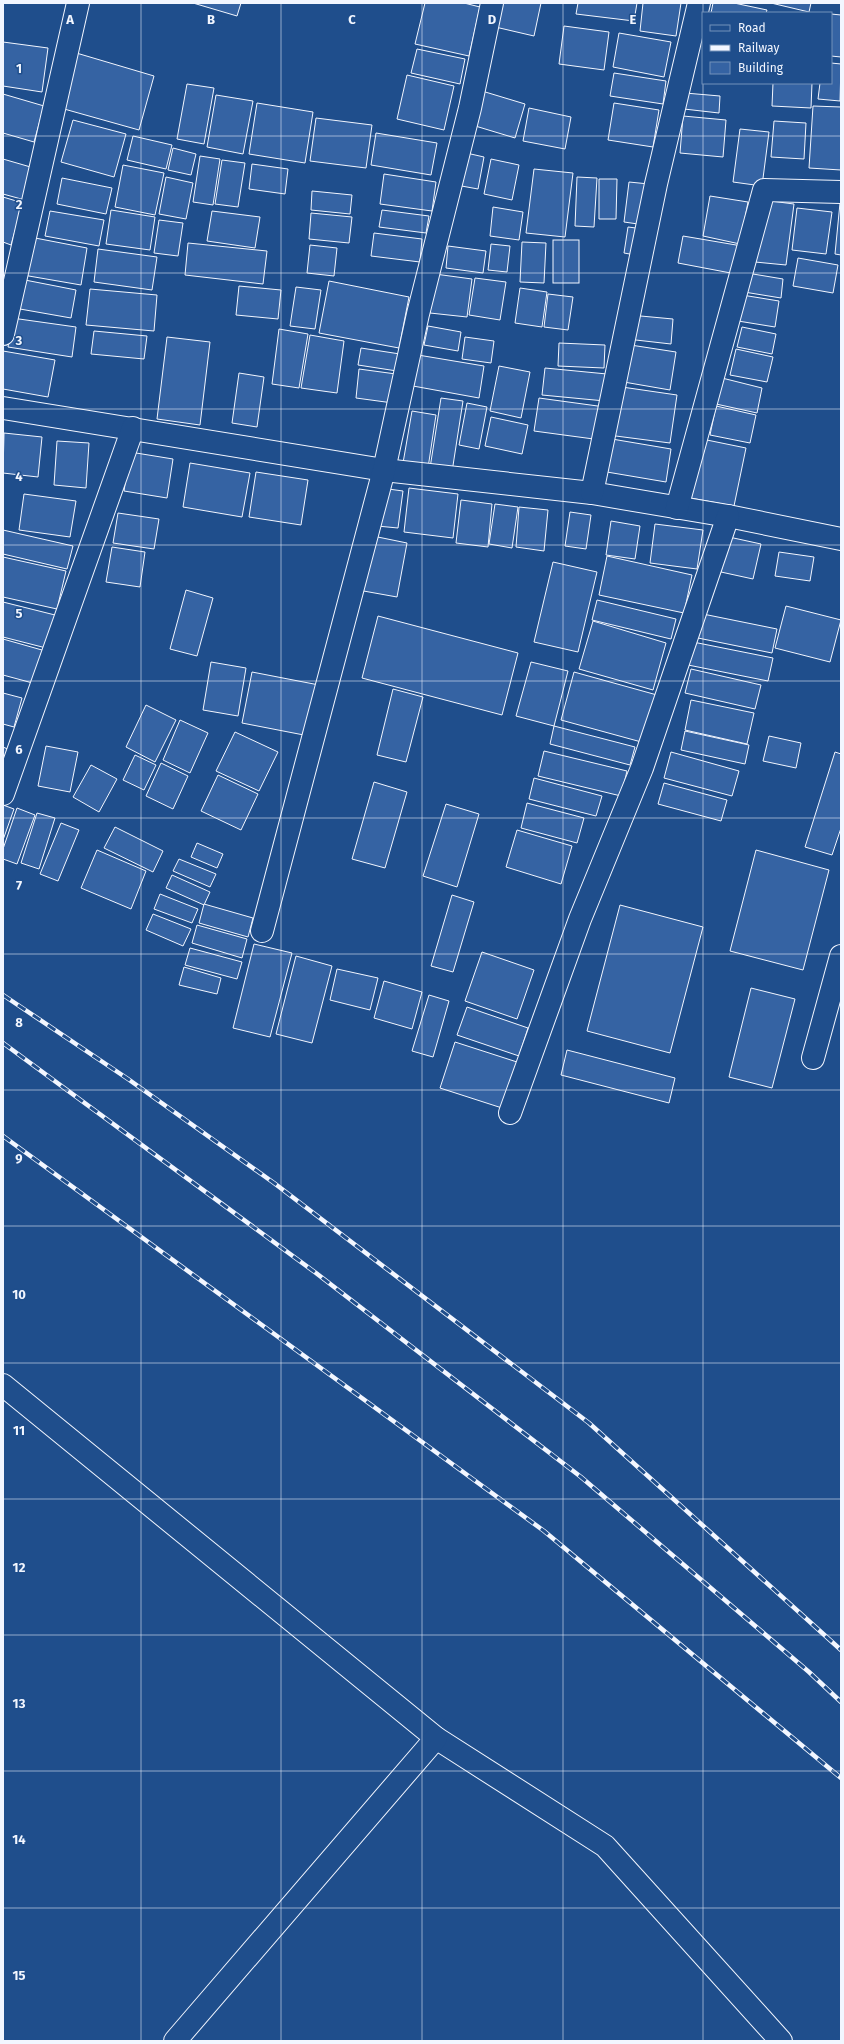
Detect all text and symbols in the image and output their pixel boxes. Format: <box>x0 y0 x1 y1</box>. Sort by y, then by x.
text: A <box>65 12 74 27</box>
text: B <box>207 12 215 27</box>
text: C <box>348 12 356 27</box>
text: D <box>488 12 497 27</box>
text: E <box>630 12 637 27</box>
legend <box>702 12 832 84</box>
text: Road <box>738 21 766 35</box>
text: Railway <box>738 41 779 55</box>
text: 1 <box>16 61 22 76</box>
text: Building <box>738 61 784 75</box>
text: 2 <box>16 197 23 212</box>
text: 3 <box>15 333 23 348</box>
text: 4 <box>15 469 23 484</box>
text: 5 <box>16 606 23 621</box>
text: 6 <box>15 742 23 757</box>
text: 7 <box>16 878 22 893</box>
text: 8 <box>15 1015 23 1030</box>
text: 9 <box>15 1151 23 1166</box>
text: 10 <box>12 1287 26 1302</box>
text: 11 <box>13 1423 25 1438</box>
text: 12 <box>13 1560 26 1575</box>
text: 13 <box>13 1696 26 1711</box>
text: 14 <box>12 1832 26 1847</box>
text: 15 <box>12 1968 26 1983</box>

